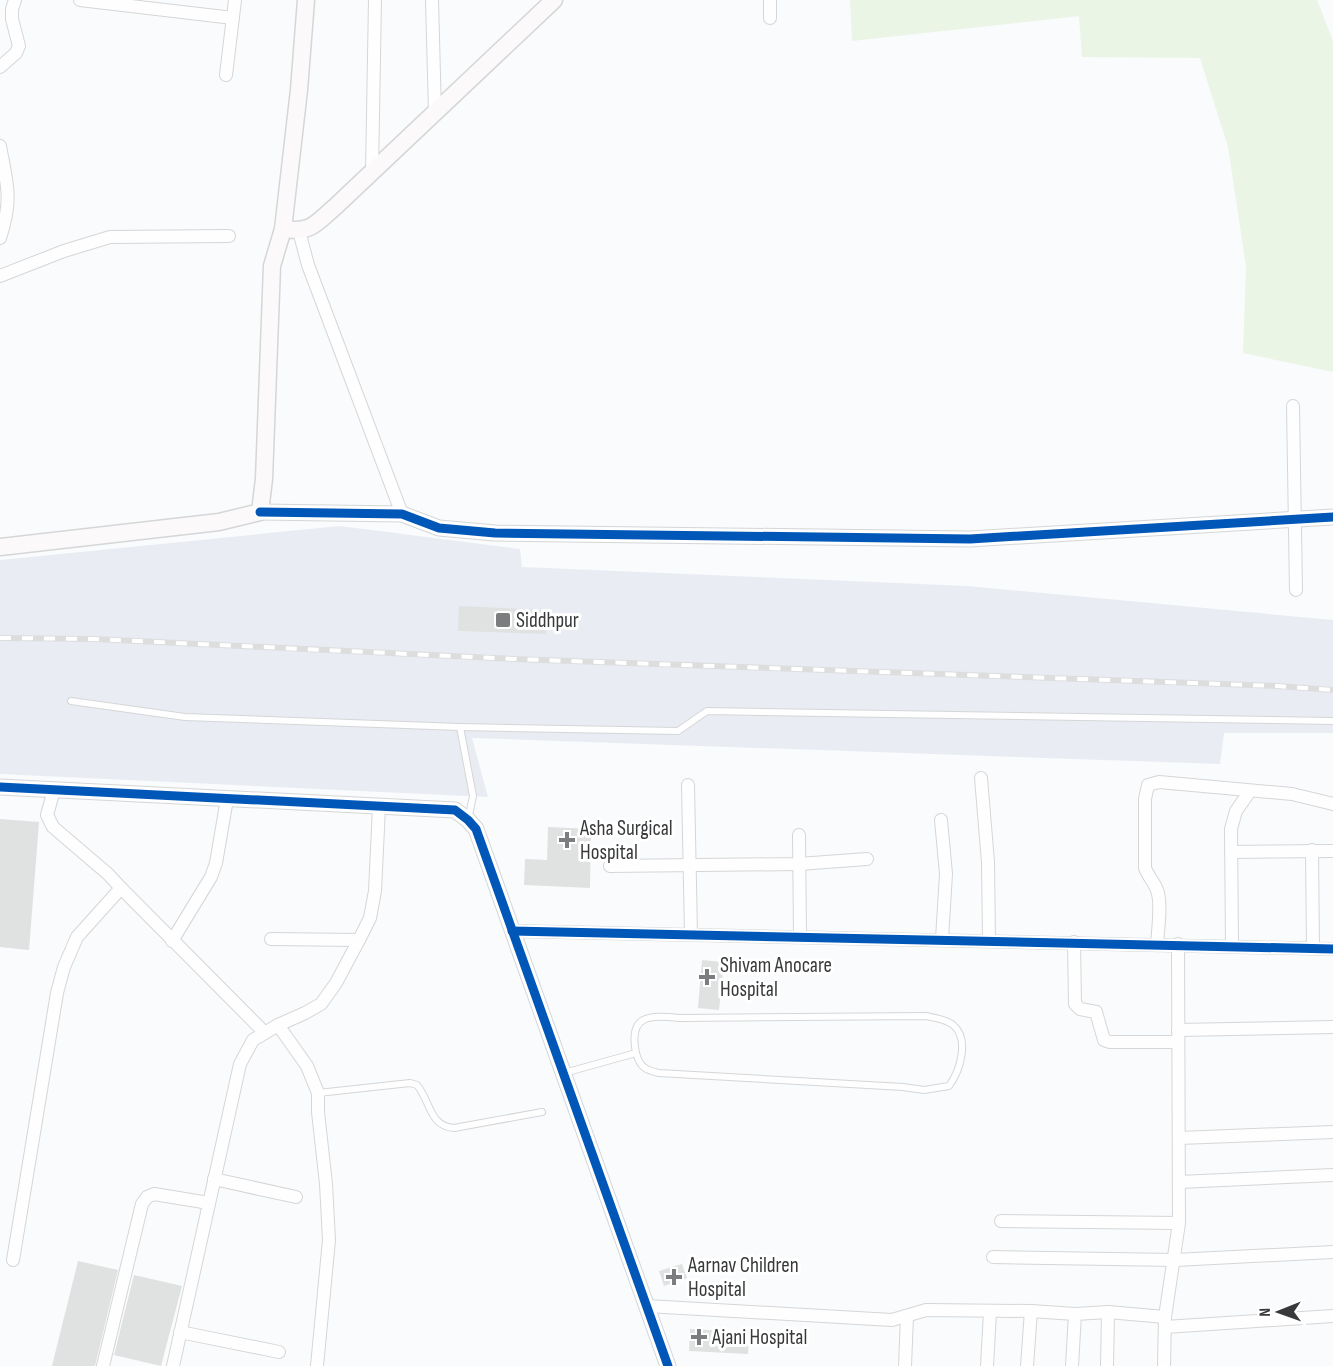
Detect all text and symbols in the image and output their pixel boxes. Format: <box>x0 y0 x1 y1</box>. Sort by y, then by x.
place label: Siddhpur <box>516 608 579 633</box>
marker: Siddhpur <box>494 611 512 629</box>
place label: Asha Surgical Hospital <box>579 816 673 865</box>
marker: Asha Surgical Hospital <box>558 831 576 849</box>
place label: Shivam Anocare Hospital <box>720 953 832 1002</box>
marker: Shivam Anocare Hospital <box>698 968 716 986</box>
place label: Aarnav Children Hospital <box>687 1253 799 1302</box>
marker: Aarnav Children Hospital <box>665 1268 683 1286</box>
north arrow <box>1249 1282 1309 1342</box>
text: N <box>1256 1308 1275 1317</box>
place label: Ajani Hospital <box>711 1325 807 1350</box>
marker: Ajani Hospital <box>690 1328 708 1346</box>

